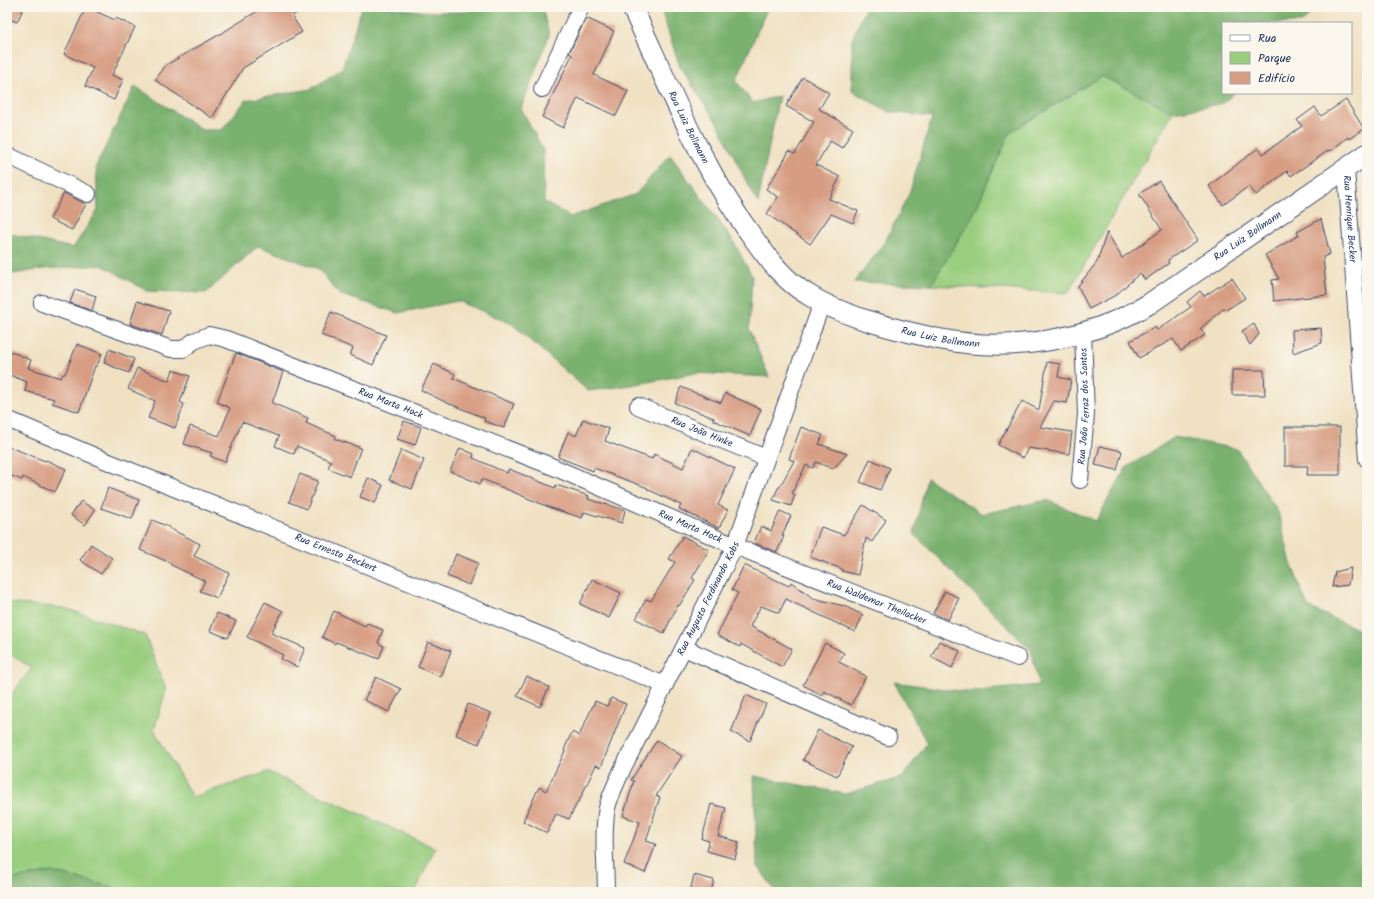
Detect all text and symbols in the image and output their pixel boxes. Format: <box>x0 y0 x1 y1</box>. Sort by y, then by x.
legend <box>1222 22 1352 94</box>
text: Rua <box>1258 29 1277 48</box>
text: Parque <box>1258 49 1292 68</box>
text: Edifício <box>1258 69 1295 88</box>
street label: Rua Luiz Bollmann <box>664 88 713 167</box>
street label: Rua Henrique Becker <box>1338 175 1361 264</box>
street label: Rua Luiz Bollmann <box>1210 207 1285 265</box>
street label: Rua Luiz Bollmann <box>900 323 980 352</box>
street label: Rua João Ferraz dos Santos <box>1073 347 1094 465</box>
street label: Rua Marta Hock <box>356 383 426 423</box>
street label: Rua João Hinke <box>669 412 736 452</box>
street label: Rua Marta Hock <box>656 506 725 548</box>
street label: Rua Ernesto Beckert <box>292 529 379 577</box>
street label: Rua Augusto Ferdinando Kobs <box>673 539 744 658</box>
street label: Rua Waldemar Theilacker <box>825 575 929 629</box>

